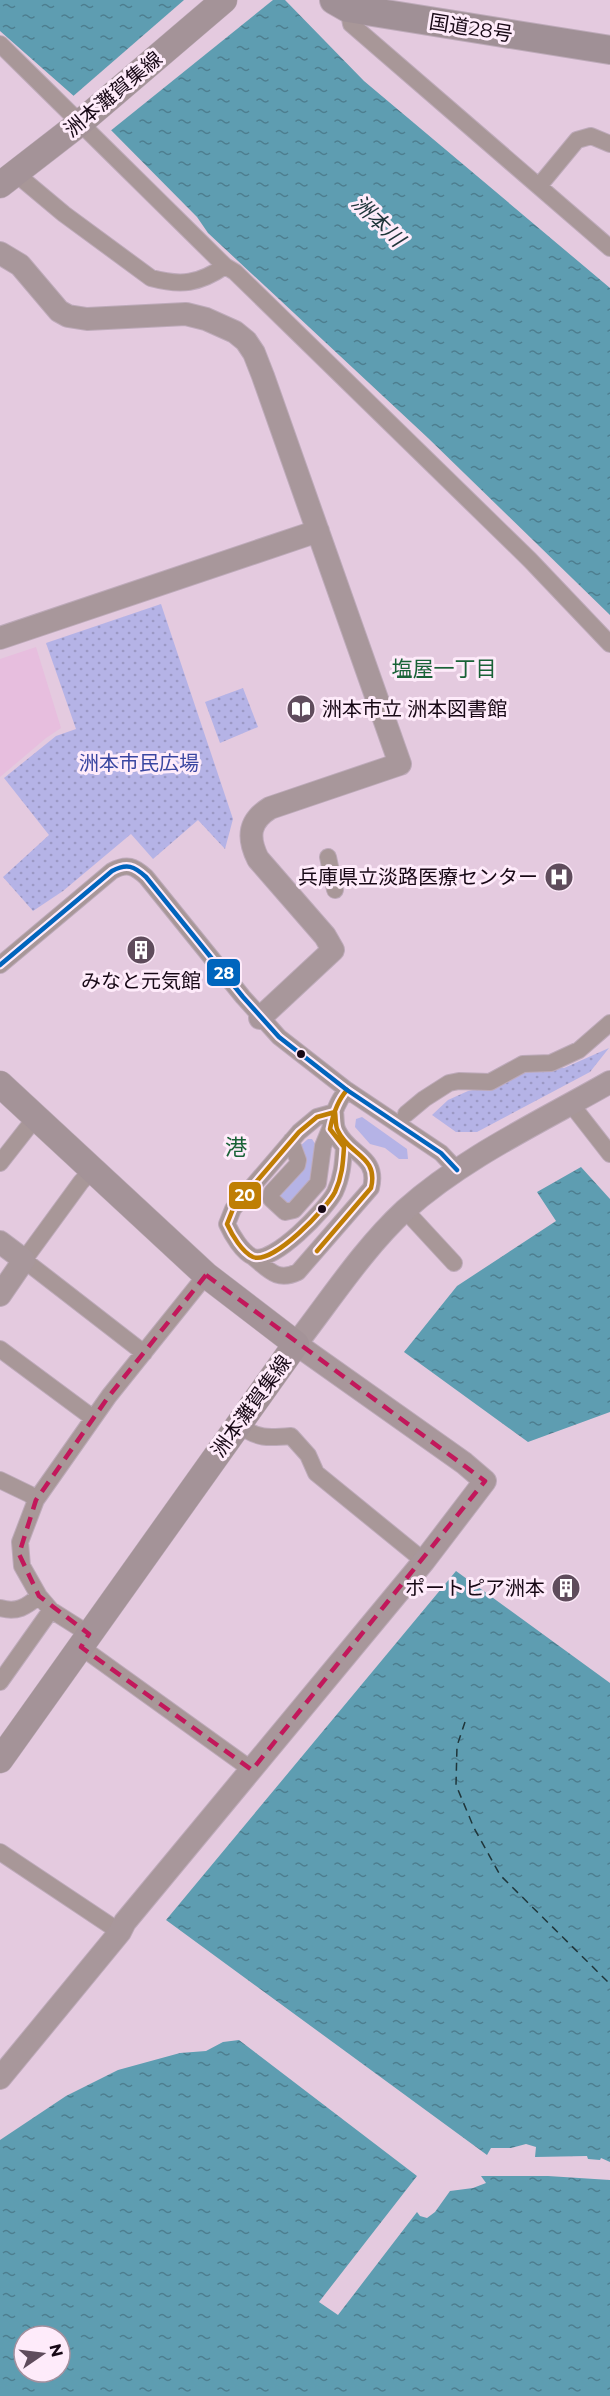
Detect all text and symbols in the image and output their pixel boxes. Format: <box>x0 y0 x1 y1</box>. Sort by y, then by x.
street label: 国道28号 <box>428 10 514 46</box>
street label: 洲本灘賀集線 <box>59 46 167 142</box>
water label: 洲本川 <box>347 190 411 253</box>
district label: 塩屋一丁目 <box>392 656 497 681</box>
library icon: 洲本市立 洲本図書館 <box>285 693 317 725</box>
place label: 洲本市立 洲本図書館 <box>322 697 507 721</box>
park label: 洲本市民広場 <box>79 751 199 775</box>
hospital icon: 兵庫県立淡路医療センター <box>543 861 575 893</box>
place label: 兵庫県立淡路医療センター <box>298 865 538 889</box>
building icon: みなと元気館 <box>125 934 157 966</box>
line badge: 28 <box>206 958 241 987</box>
text: 28 <box>214 964 234 983</box>
place label: みなと元気館 <box>81 969 201 993</box>
unlabelled marker <box>295 1048 307 1060</box>
district label: 港 <box>225 1134 247 1161</box>
line badge: 20 <box>228 1181 262 1210</box>
text: 20 <box>235 1186 255 1205</box>
unlabelled marker <box>316 1203 328 1215</box>
street label: 洲本灘賀集線 <box>206 1350 296 1462</box>
building icon: ポートピア洲本 <box>550 1572 582 1604</box>
place label: ポートピア洲本 <box>405 1576 545 1600</box>
north arrow <box>12 2324 72 2384</box>
text: N <box>45 2342 67 2359</box>

